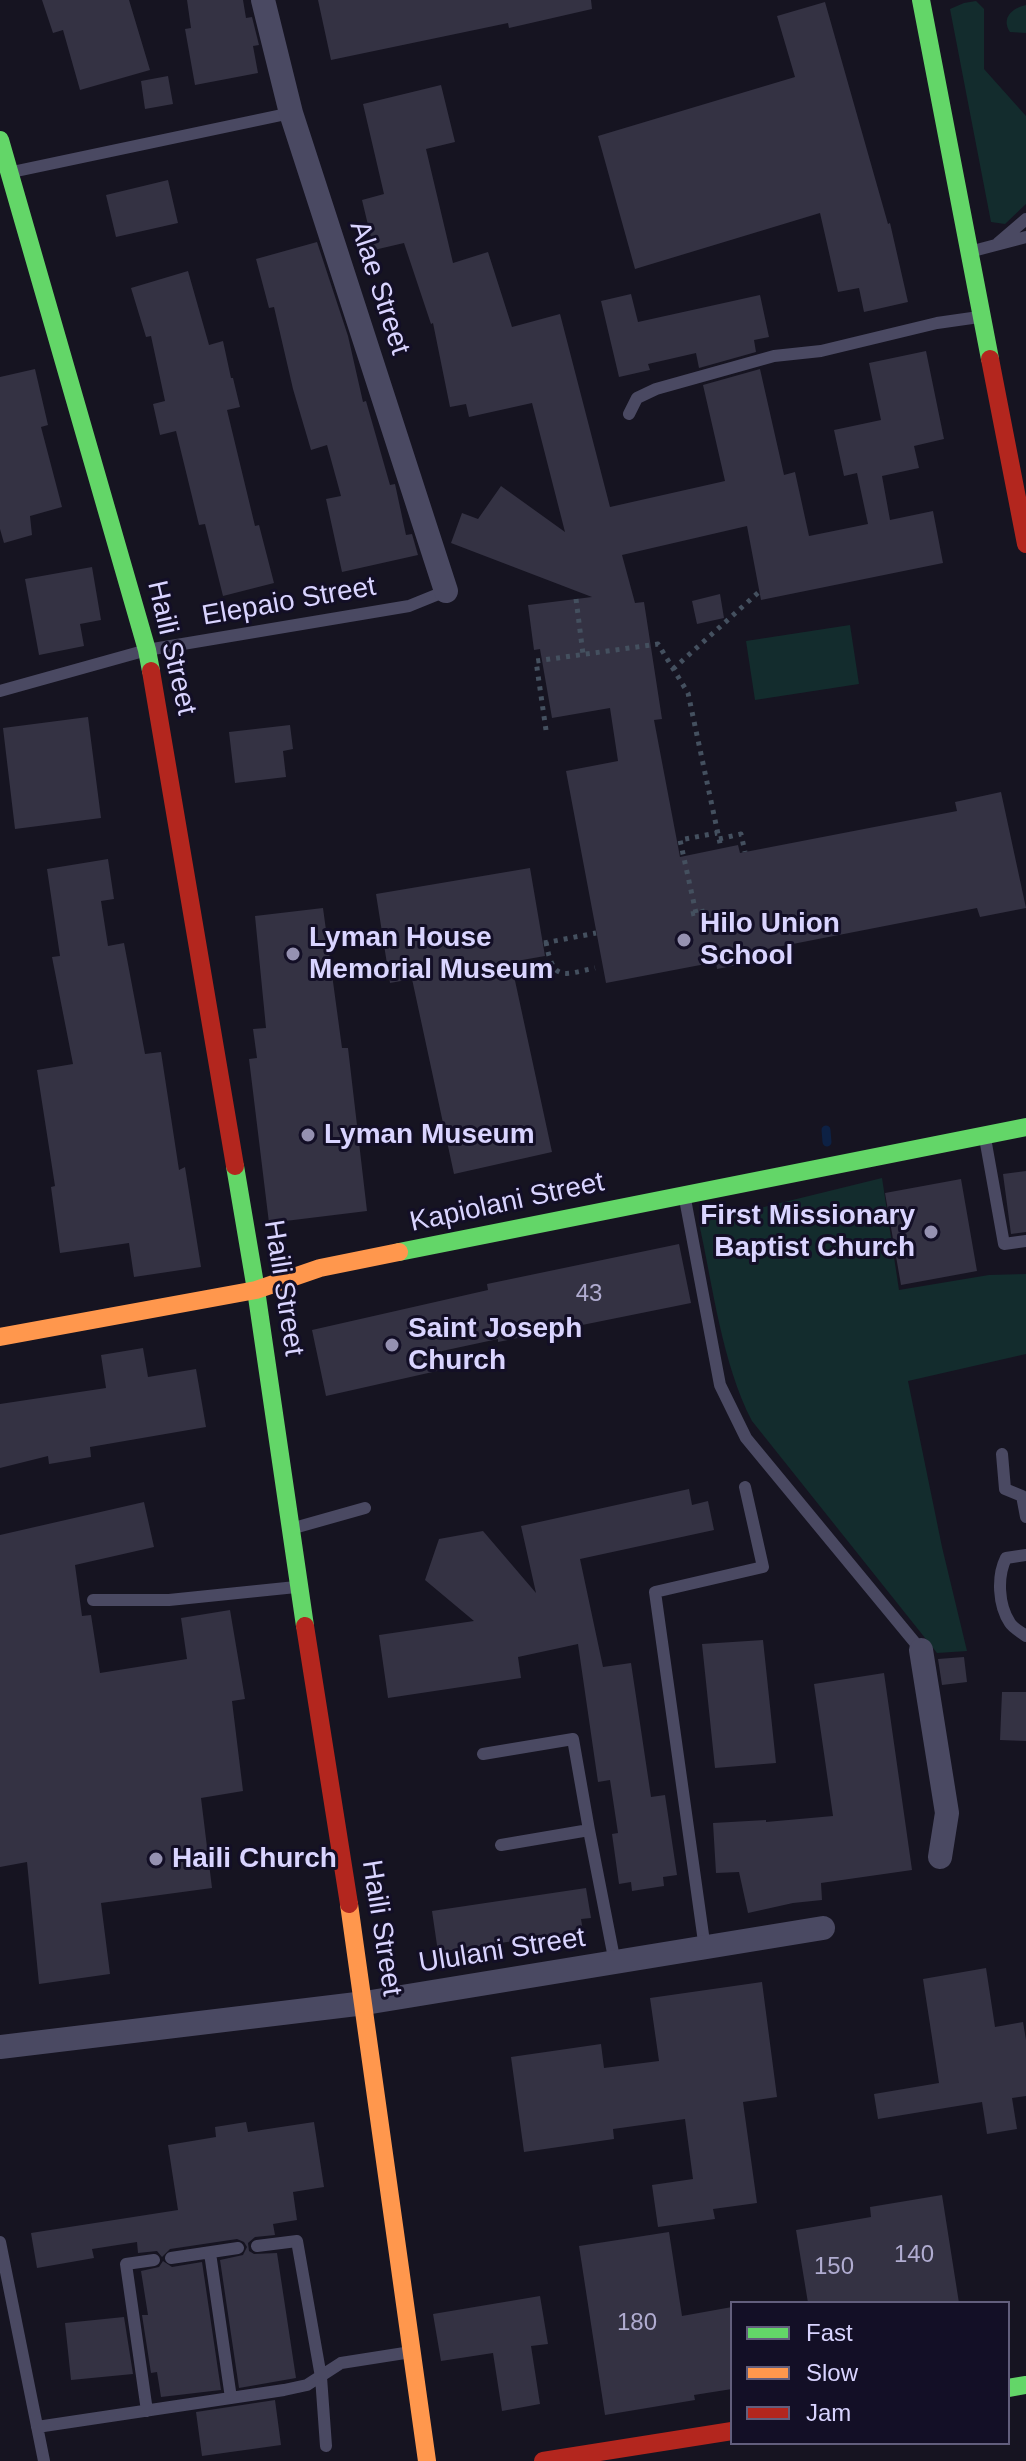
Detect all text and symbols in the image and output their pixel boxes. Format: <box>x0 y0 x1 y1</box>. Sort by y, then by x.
street label: Alae Street <box>342 217 416 359</box>
street label: Elepaio Street <box>199 570 379 634</box>
street label: Haili Street <box>139 578 203 718</box>
place label: Hilo Union School <box>700 907 840 973</box>
place label: Lyman House Memorial Museum <box>309 921 553 987</box>
marker: Hilo Union School <box>675 931 693 949</box>
marker: Lyman House Memorial Museum <box>284 945 302 963</box>
place label: Lyman Museum <box>324 1118 535 1152</box>
marker: Lyman Museum <box>299 1126 317 1144</box>
street label: Kapiolani Street <box>407 1166 607 1240</box>
place label: First Missionary Baptist Church <box>700 1199 915 1265</box>
street label: Haili Street <box>256 1218 310 1358</box>
marker: First Missionary Baptist Church <box>922 1223 940 1241</box>
house number: 43 <box>576 1280 602 1308</box>
place label: Saint Joseph Church <box>408 1312 582 1378</box>
marker: Saint Joseph Church <box>383 1336 401 1354</box>
place label: Haili Church <box>172 1842 337 1876</box>
marker: Haili Church <box>147 1850 165 1868</box>
street label: Haili Street <box>354 1858 408 1998</box>
street label: Ululani Street <box>416 1921 588 1981</box>
house number: 140 <box>894 2241 934 2269</box>
house number: 150 <box>814 2253 854 2281</box>
legend <box>730 2301 1010 2445</box>
house number: 180 <box>617 2309 657 2337</box>
text: Fast <box>806 2319 853 2346</box>
text: Slow <box>806 2359 858 2386</box>
text: Jam <box>806 2399 851 2426</box>

